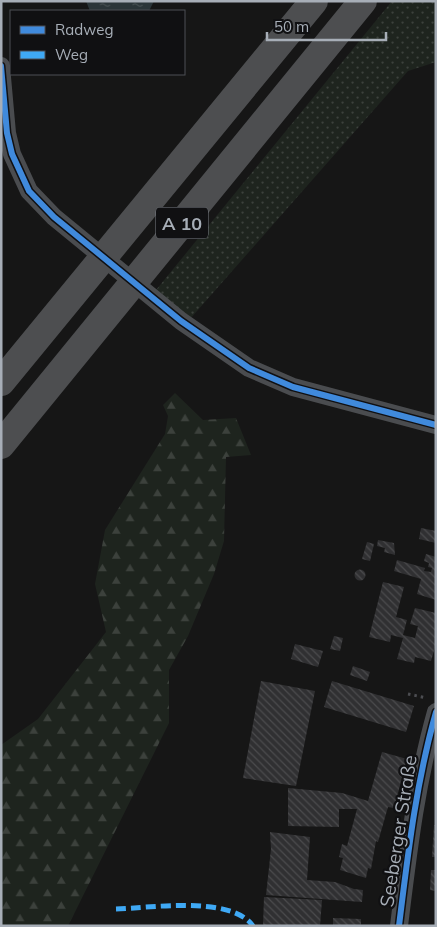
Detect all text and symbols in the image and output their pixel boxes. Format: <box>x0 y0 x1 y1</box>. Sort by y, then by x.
legend <box>10 10 185 75</box>
scale bar <box>267 10 386 42</box>
text: 50 m <box>274 17 309 36</box>
text: Radweg <box>55 20 113 39</box>
text: Weg <box>55 45 88 64</box>
road number: A 10 <box>156 208 208 238</box>
street label: Seeberger Straße <box>374 753 422 909</box>

